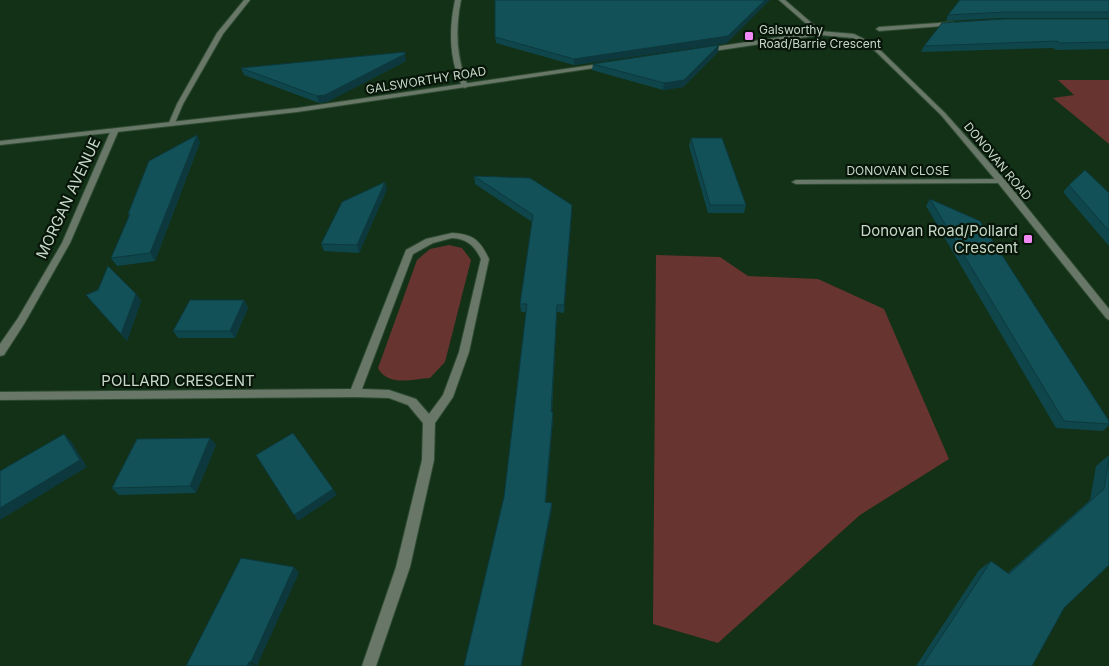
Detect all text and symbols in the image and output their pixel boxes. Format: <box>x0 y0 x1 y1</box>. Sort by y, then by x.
place label: Galsworthy Road/Barrie Crescent <box>759 22 881 51</box>
marker: Galsworthy Road/Barrie Crescent <box>743 30 755 42</box>
street label: GALSWORTHY ROAD <box>365 63 487 97</box>
street label: DONOVAN ROAD <box>961 119 1035 203</box>
street label: MORGAN AVENUE <box>32 134 104 262</box>
street label: DONOVAN CLOSE <box>846 163 950 178</box>
place label: Donovan Road/Pollard Crescent <box>860 221 1018 257</box>
marker: Donovan Road/Pollard Crescent <box>1022 233 1034 245</box>
street label: POLLARD CRESCENT <box>101 371 255 390</box>

